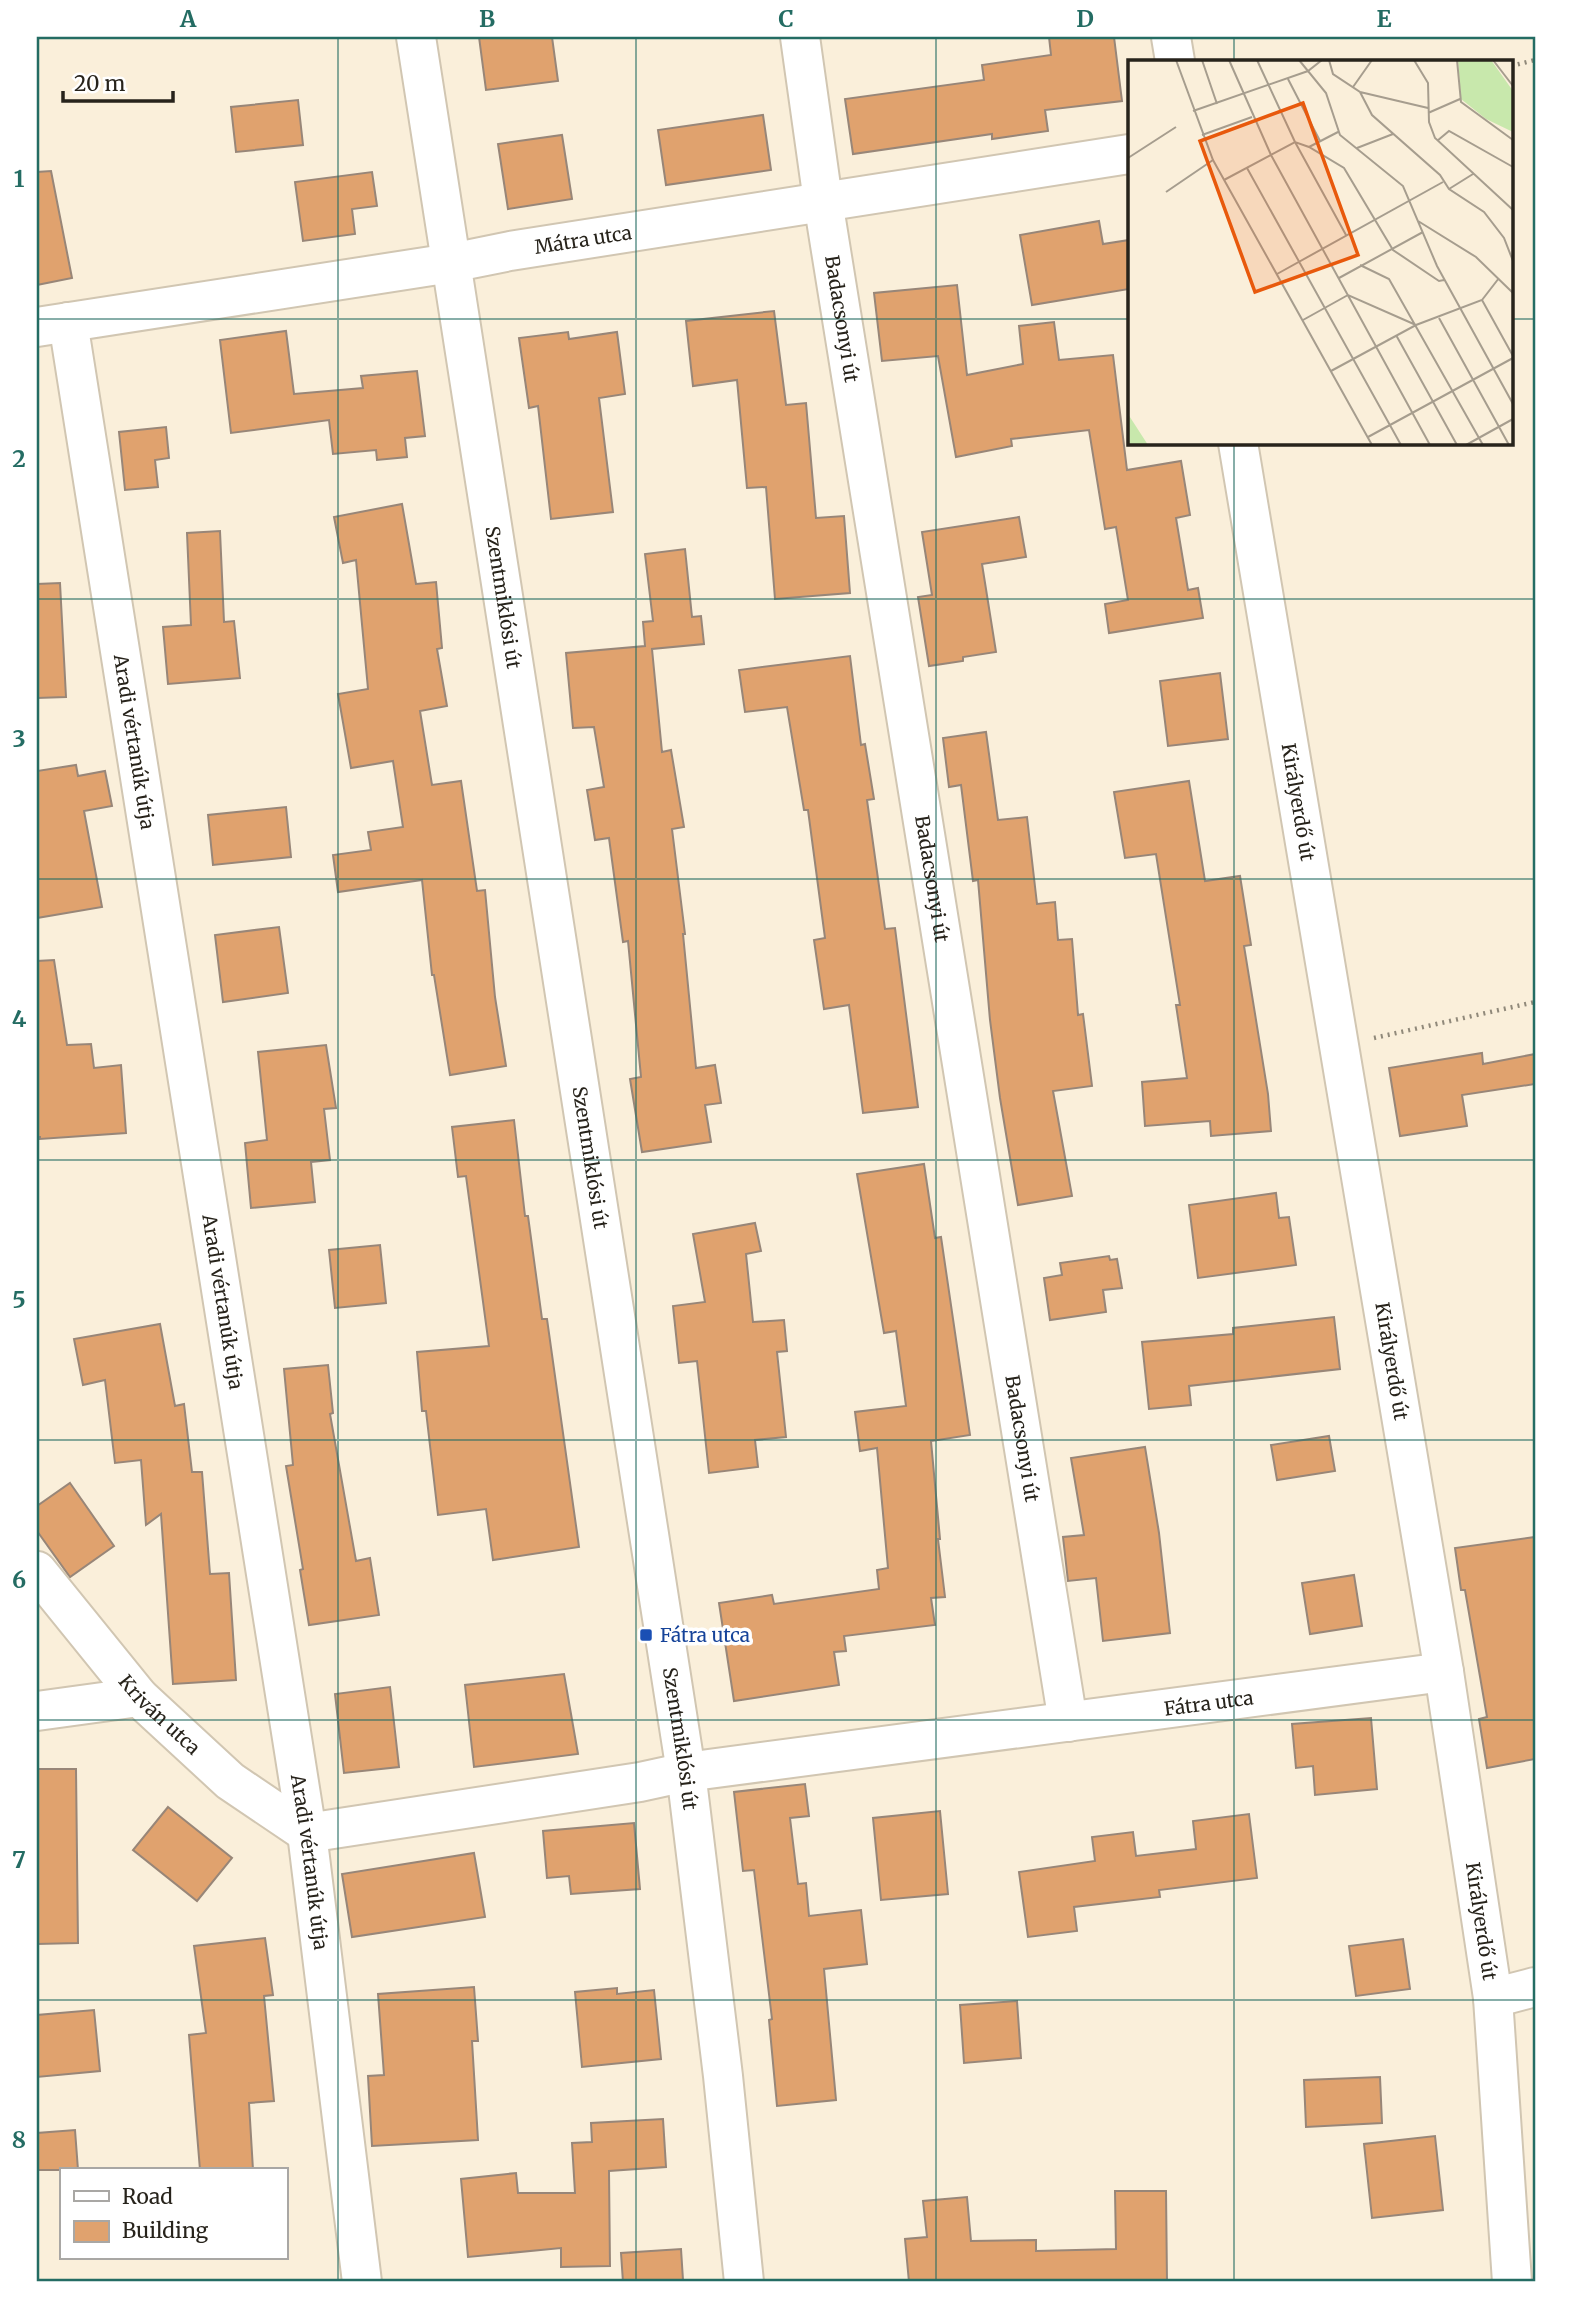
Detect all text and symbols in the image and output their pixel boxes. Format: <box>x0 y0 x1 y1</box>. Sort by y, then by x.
text: A <box>179 4 197 33</box>
text: B <box>479 4 495 33</box>
text: C <box>778 4 794 33</box>
text: D <box>1076 4 1094 33</box>
text: E <box>1376 4 1392 33</box>
scale bar <box>63 60 173 104</box>
inset map <box>1128 60 1512 444</box>
text: 20 m <box>74 70 126 97</box>
text: 1 <box>14 164 25 193</box>
street label: Mátra utca <box>533 220 633 259</box>
street label: Badacsonyi út <box>820 254 864 385</box>
text: 2 <box>12 444 26 473</box>
street label: Szentmiklósi út <box>480 524 526 671</box>
street label: Aradi vértanúk útja <box>109 652 160 831</box>
text: 3 <box>12 724 26 753</box>
street label: Királyerdő út <box>1276 741 1320 863</box>
street label: Badacsonyi út <box>910 813 954 945</box>
text: 4 <box>12 1004 27 1033</box>
street label: Szentmiklósi út <box>567 1085 613 1231</box>
street label: Aradi vértanúk útja <box>197 1212 249 1391</box>
text: 5 <box>12 1285 26 1314</box>
street label: Királyerdő út <box>1370 1300 1414 1423</box>
street label: Badacsonyi út <box>1000 1373 1044 1504</box>
text: 6 <box>12 1565 26 1594</box>
place label: Fátra utca <box>660 1623 750 1647</box>
marker: Fátra utca <box>638 1627 654 1643</box>
street label: Szentmiklósi út <box>658 1666 703 1812</box>
street label: Kriván utca <box>114 1670 205 1760</box>
street label: Fátra utca <box>1162 1685 1255 1721</box>
street label: Aradi vértanúk útja <box>286 1772 333 1951</box>
text: 7 <box>12 1845 26 1874</box>
street label: Királyerdő út <box>1461 1860 1502 1982</box>
text: 8 <box>12 2125 26 2154</box>
legend <box>60 2168 287 2260</box>
text: Road <box>122 2183 173 2210</box>
text: Building <box>122 2217 209 2244</box>

